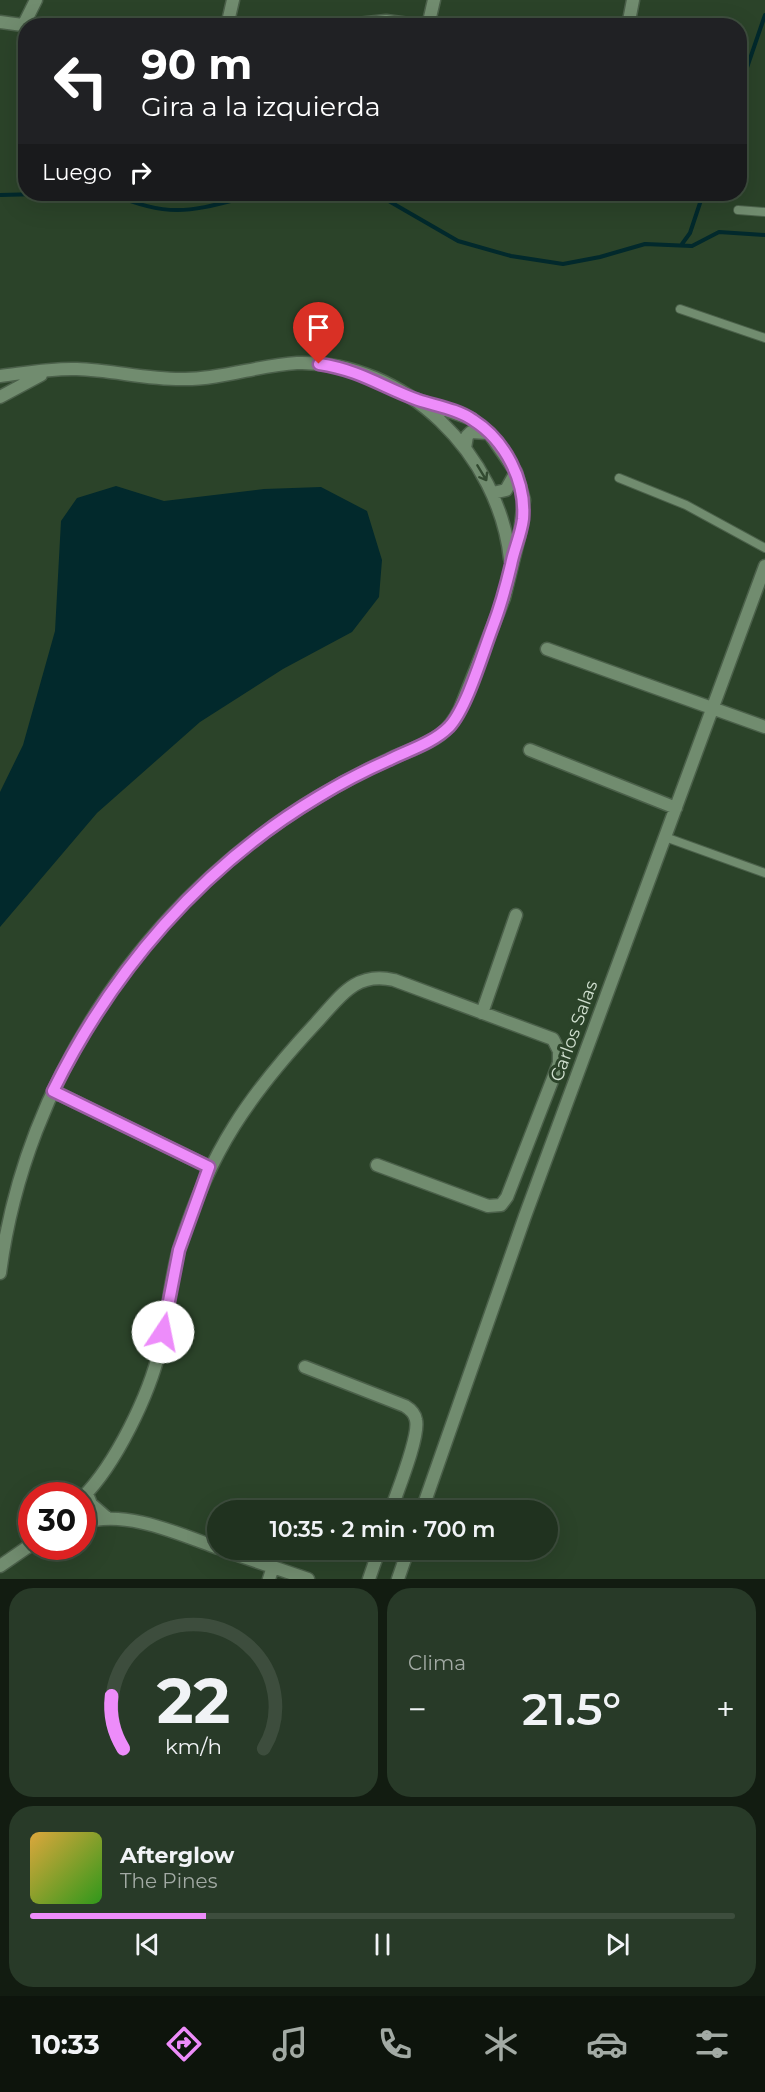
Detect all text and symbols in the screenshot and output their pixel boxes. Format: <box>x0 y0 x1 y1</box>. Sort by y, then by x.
text: 90 m <box>141 38 252 90</box>
icon: left <box>42 42 120 120</box>
text: Gira a la izquierda <box>141 90 381 123</box>
icon: right <box>124 156 157 189</box>
text: Luego <box>42 159 112 186</box>
pin <box>293 302 344 364</box>
icon: arrive <box>302 311 335 344</box>
one-way arrow <box>476 464 488 481</box>
street label: Carlos Salas <box>546 977 603 1085</box>
position arrow <box>131 1300 195 1364</box>
speed limit sign: 30 <box>18 1482 96 1560</box>
text: 10:35 · 2 min · 700 m <box>269 1516 496 1543</box>
text: Clima <box>408 1651 466 1675</box>
text: 22 <box>157 1663 230 1739</box>
text: 21.5° <box>522 1681 621 1736</box>
text: − <box>408 1689 427 1729</box>
text: + <box>716 1689 735 1729</box>
text: km/h <box>165 1734 222 1760</box>
text: Afterglow <box>120 1842 234 1869</box>
text: The Pines <box>120 1869 217 1893</box>
icon: previous <box>131 1928 164 1961</box>
icon: pause <box>366 1928 399 1961</box>
icon: next <box>601 1928 634 1961</box>
icon: directions <box>163 2023 205 2065</box>
icon: music <box>269 2023 311 2065</box>
icon: phone <box>374 2023 416 2065</box>
icon: climate <box>480 2023 522 2065</box>
icon: car <box>586 2023 628 2065</box>
icon: filters <box>691 2023 733 2065</box>
text: 10:33 <box>32 2028 100 2061</box>

